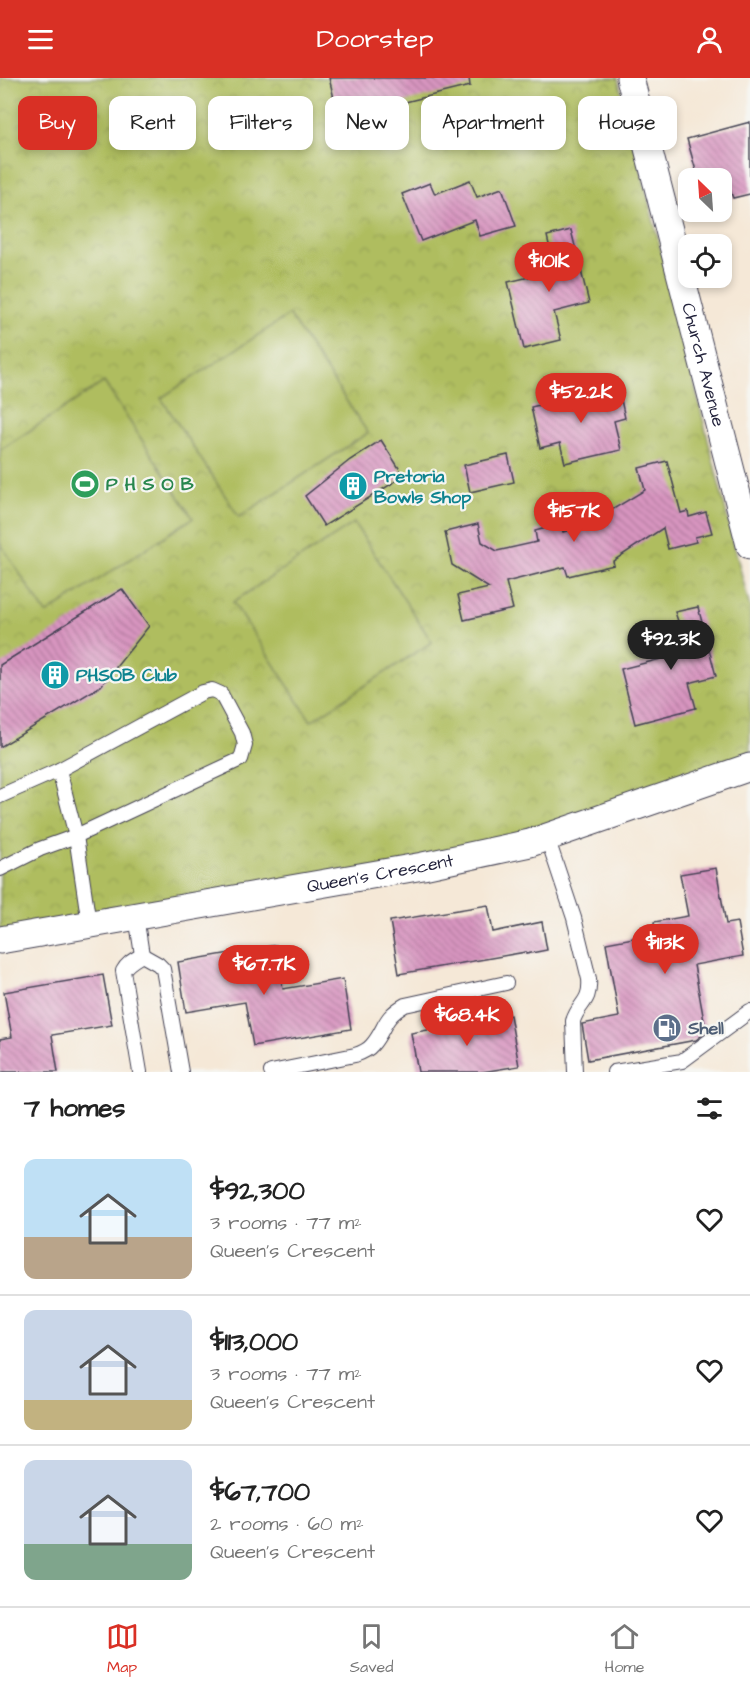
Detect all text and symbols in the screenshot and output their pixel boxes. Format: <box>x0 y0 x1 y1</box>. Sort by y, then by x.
text: Doorstep <box>317 20 433 58</box>
icon: menu <box>24 23 57 56</box>
icon: person <box>693 23 726 56</box>
chip: Buy <box>18 96 97 150</box>
chip: Rent <box>109 96 196 150</box>
chip: Filters <box>208 96 313 150</box>
chip: New <box>325 96 409 150</box>
chip: Apartment <box>421 96 566 150</box>
chip: House <box>578 96 677 150</box>
north arrow <box>678 168 732 222</box>
map controls <box>678 168 732 288</box>
button: locate <box>678 234 732 288</box>
pin: $101K <box>507 242 591 293</box>
text: $101K <box>529 247 569 275</box>
street label: Church Avenue <box>676 300 732 429</box>
pin: $52.2K <box>532 373 630 424</box>
text: $52.2K <box>549 378 613 406</box>
place label: Pretoria Bowls Shop <box>374 464 471 510</box>
sports icon: P H S O B <box>69 468 101 500</box>
building icon: Pretoria Bowls Shop <box>337 470 369 502</box>
place label: P H S O B <box>106 472 194 497</box>
pin: $157K <box>532 492 616 543</box>
text: $157K <box>548 497 600 525</box>
pin: $92.3K <box>622 620 720 671</box>
text: $92.3K <box>641 625 701 653</box>
building icon: PHSOB Club <box>39 659 71 691</box>
place label: PHSOB Club <box>76 663 178 688</box>
street label: Queen's Crescent <box>305 847 457 899</box>
pin: $113K <box>623 924 707 975</box>
text: $113K <box>646 929 684 957</box>
pin: $67.7K <box>215 945 313 996</box>
text: $67.7K <box>232 950 296 978</box>
pin: $68.4K <box>418 996 516 1047</box>
text: $68.4K <box>434 1001 500 1029</box>
fuel station icon: Shell <box>651 1012 683 1044</box>
place label: Shell <box>687 1016 724 1041</box>
text: 7 homes <box>24 1090 125 1126</box>
icon: filters <box>693 1092 726 1125</box>
text: $92,300 <box>210 1173 305 1209</box>
icon: home <box>72 1183 144 1255</box>
icon: heart <box>693 1203 726 1236</box>
text: 3 rooms · 77 m² <box>210 1209 362 1237</box>
text: Queen's Crescent <box>210 1237 375 1265</box>
text: $113,000 <box>210 1324 298 1360</box>
icon: home <box>72 1334 144 1406</box>
icon: heart <box>693 1354 726 1387</box>
text: 3 rooms · 77 m² <box>210 1360 362 1388</box>
text: Queen's Crescent <box>210 1388 375 1416</box>
text: $67,700 <box>210 1474 310 1510</box>
icon: home <box>72 1484 144 1556</box>
icon: heart <box>693 1504 726 1537</box>
text: 2 rooms · 60 m² <box>210 1510 364 1538</box>
text: Queen's Crescent <box>210 1538 375 1566</box>
tab: Map <box>106 1620 139 1678</box>
tab: Saved <box>350 1620 393 1678</box>
tab: Home <box>605 1620 644 1678</box>

